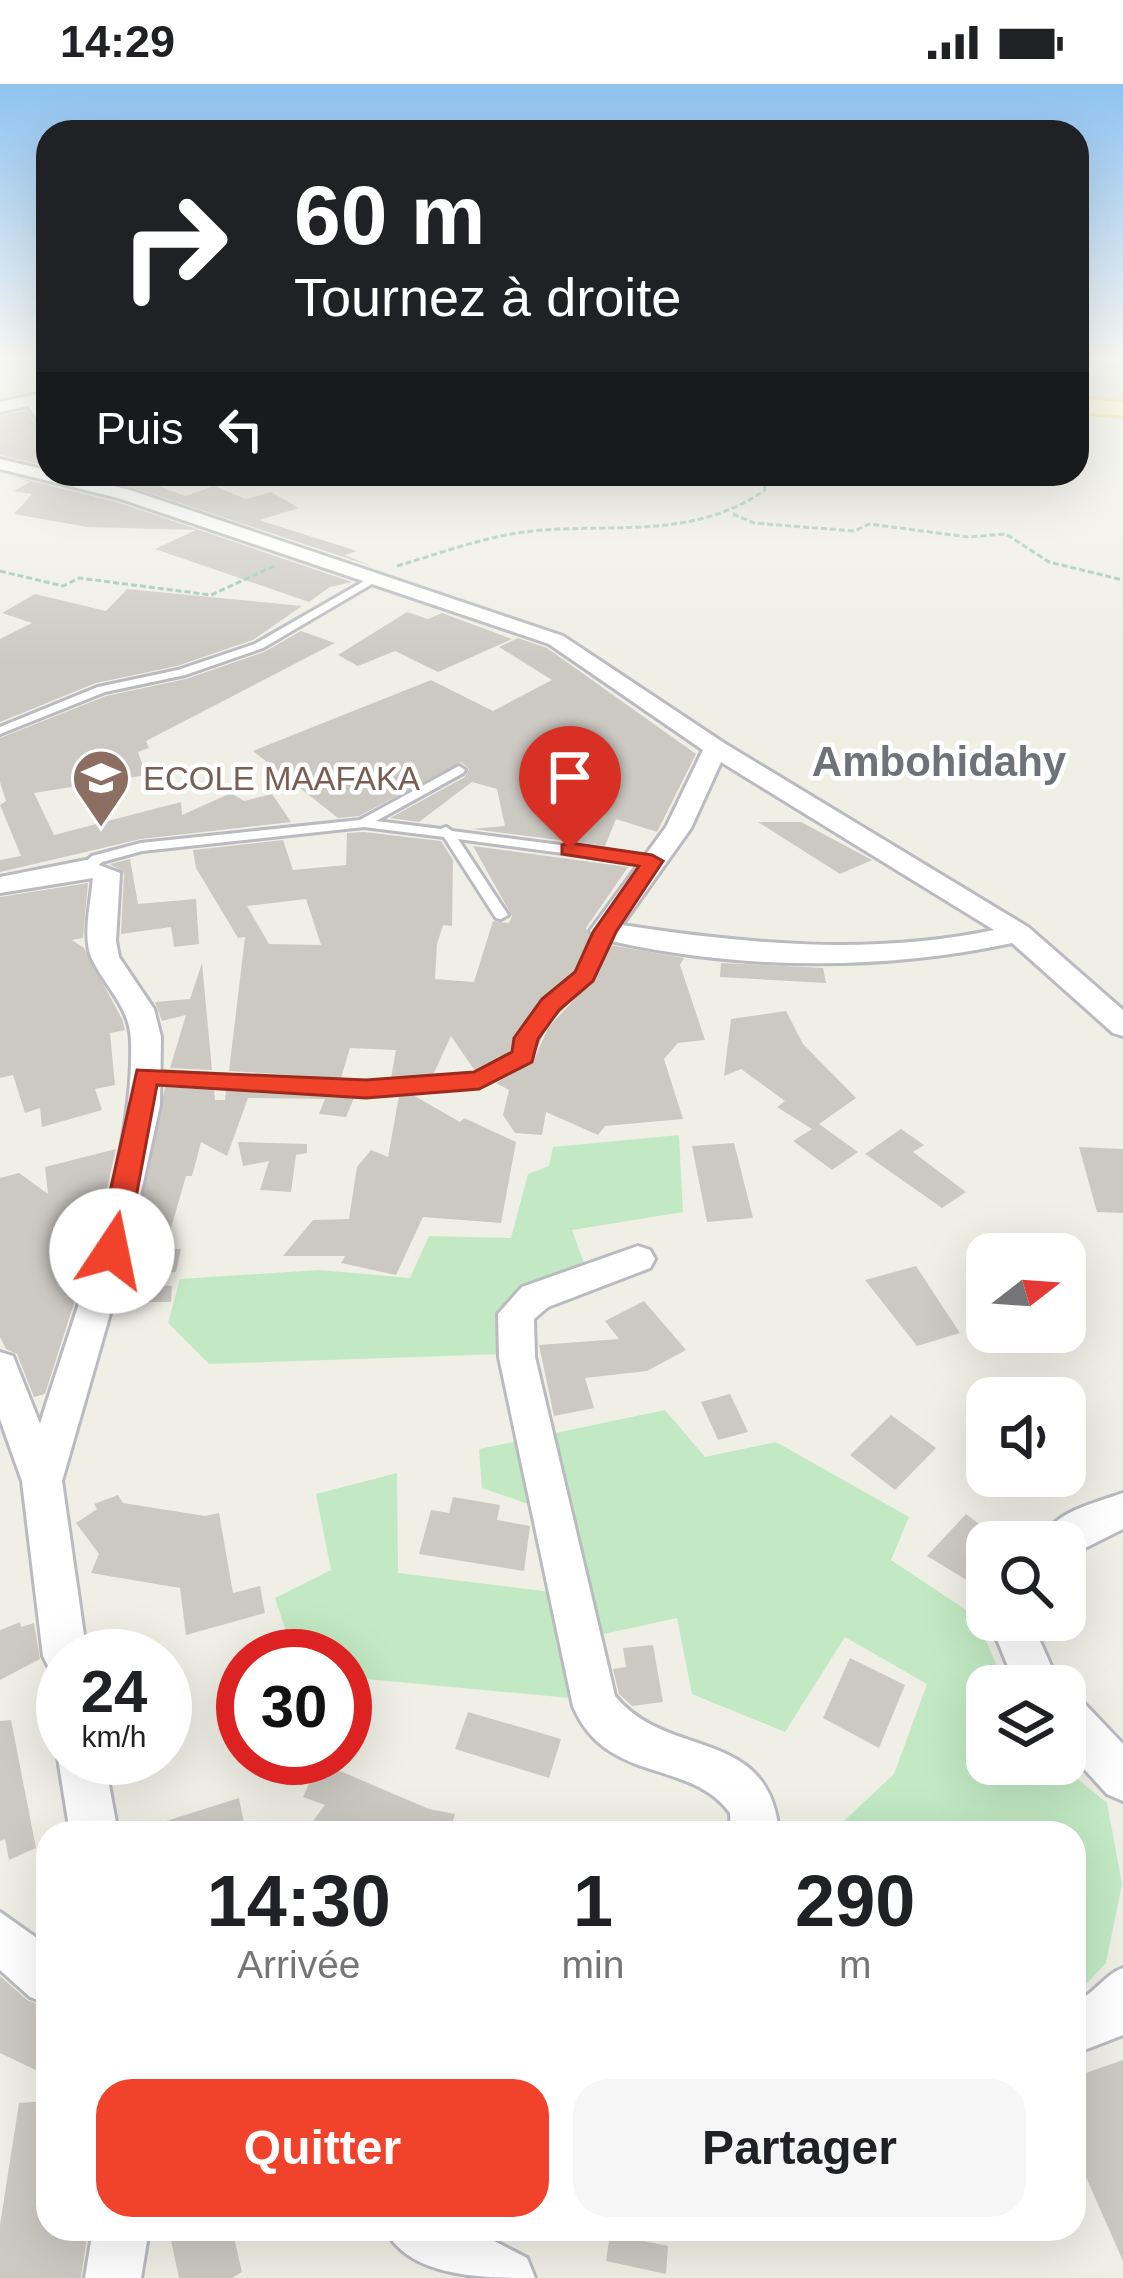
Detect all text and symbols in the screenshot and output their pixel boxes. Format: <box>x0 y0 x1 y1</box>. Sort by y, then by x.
text: 14:29 <box>60 16 175 67</box>
icon: right <box>96 168 252 324</box>
text: 60 m <box>294 168 485 262</box>
text: Tournez à droite <box>294 267 681 327</box>
icon: left <box>208 396 274 462</box>
text: Puis <box>96 403 184 454</box>
pin <box>519 726 621 849</box>
district label: Ambohidahy <box>812 738 1067 785</box>
icon: arrive <box>537 744 603 810</box>
school or university icon: ECOLE MAAFAKA <box>70 747 132 829</box>
place label: ECOLE MAAFAKA <box>143 760 420 797</box>
position arrow <box>49 1188 175 1314</box>
north arrow <box>966 1233 1086 1353</box>
map controls <box>966 1233 1086 1785</box>
button: sound <box>966 1377 1086 1497</box>
button: search <box>966 1521 1086 1641</box>
speed limit sign: 30 <box>216 1629 372 1785</box>
text: 24 <box>81 1658 147 1725</box>
button: layers <box>966 1665 1086 1785</box>
text: km/h <box>81 1720 147 1753</box>
text: 14:30 <box>207 1861 391 1941</box>
text: 1 <box>573 1861 613 1941</box>
text: 290 <box>795 1861 915 1941</box>
text: Arrivée <box>237 1943 361 1986</box>
text: min <box>562 1943 624 1986</box>
text: m <box>839 1943 871 1986</box>
button: Quitter <box>96 2079 549 2217</box>
button: Partager <box>573 2079 1026 2217</box>

